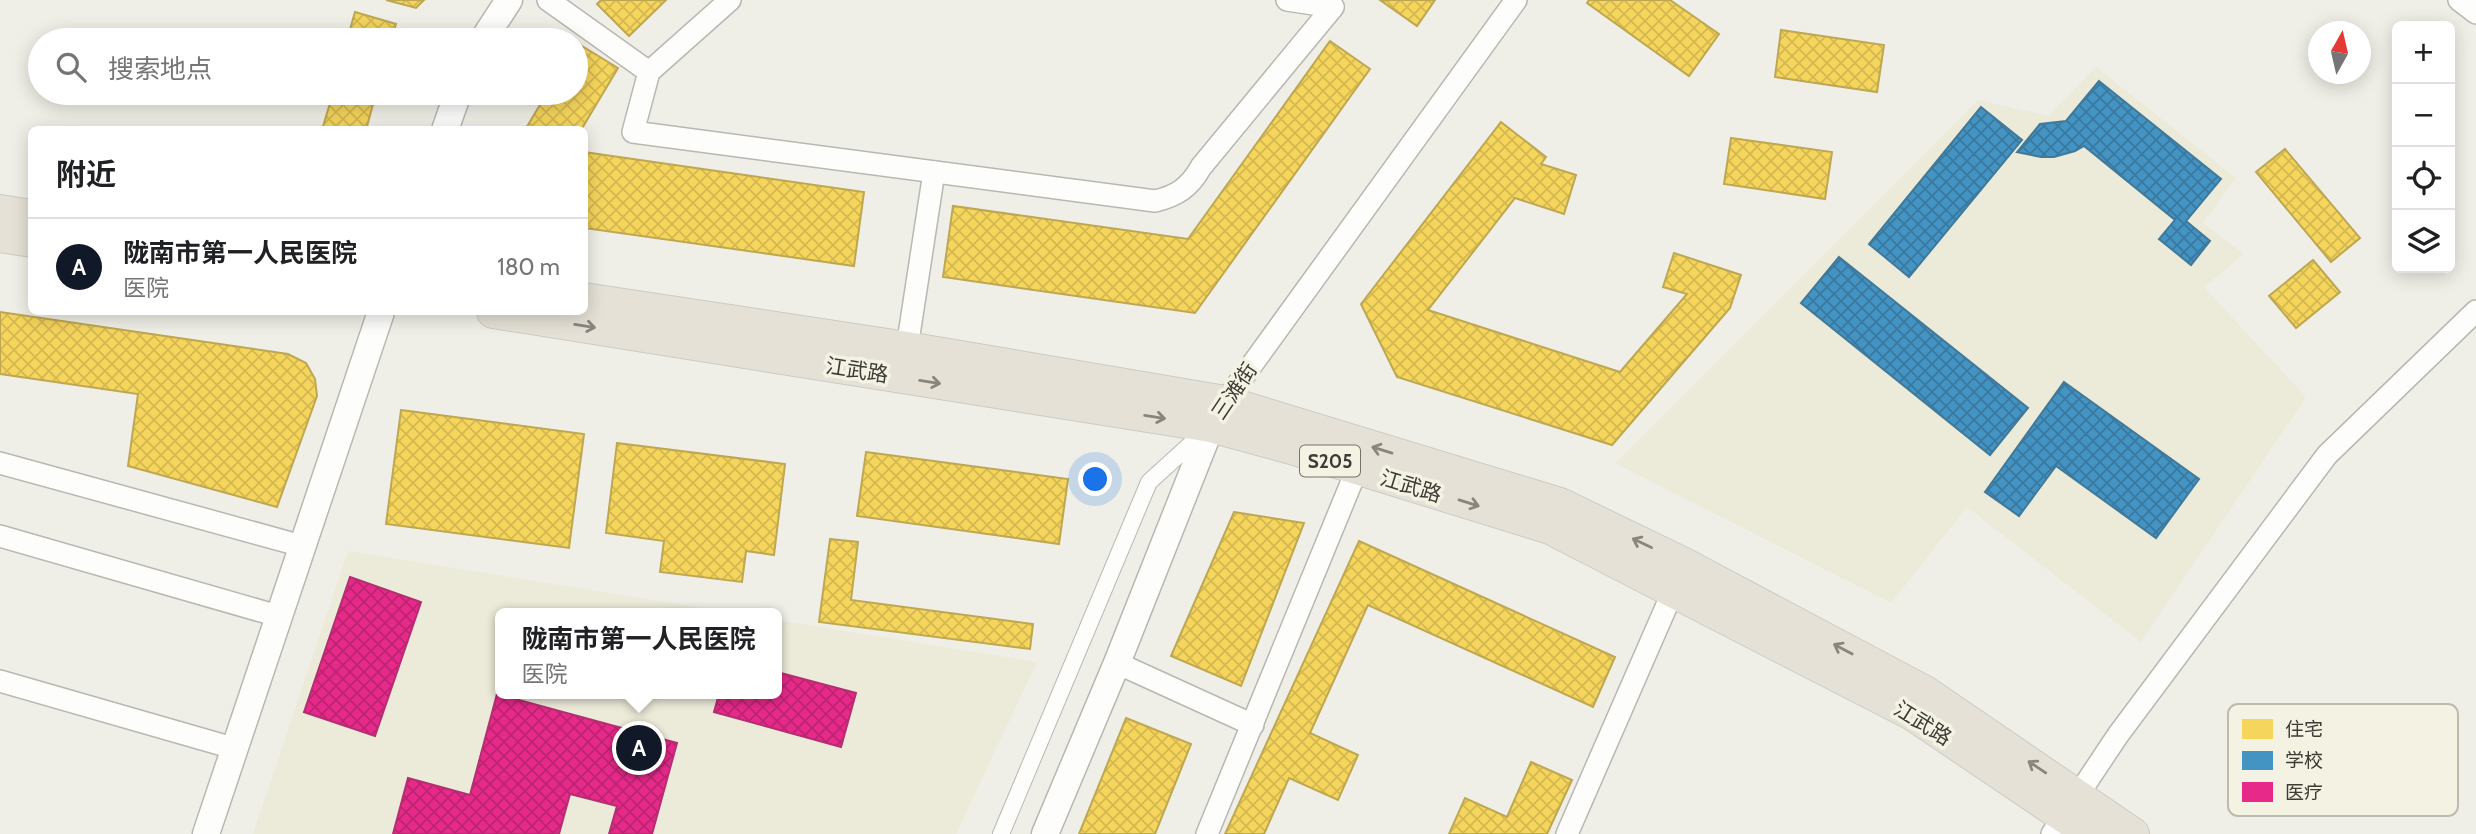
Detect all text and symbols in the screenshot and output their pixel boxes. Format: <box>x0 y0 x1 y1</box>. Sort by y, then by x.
north arrow <box>2308 21 2371 84</box>
map controls <box>2392 21 2455 273</box>
button: + <box>2392 21 2455 84</box>
search box <box>28 28 588 105</box>
icon: search <box>52 48 90 86</box>
text: 搜索地点 <box>108 53 212 85</box>
button: − <box>2392 84 2455 147</box>
button: locate <box>2392 147 2455 210</box>
text: 附近 <box>56 156 116 193</box>
button: layers <box>2392 210 2455 273</box>
text: 陇南市第一人民医院 <box>123 237 357 269</box>
text: A <box>72 253 86 281</box>
text: 180 m <box>497 253 560 281</box>
text: 医院 <box>123 274 169 302</box>
one-way arrow <box>573 320 596 333</box>
street label: 江武路 <box>824 353 890 387</box>
street label: 三滩街 <box>1206 358 1262 424</box>
one-way arrow <box>919 375 941 388</box>
one-way arrow <box>1143 411 1166 424</box>
one-way arrow <box>1371 443 1393 456</box>
road number: S205 <box>1300 446 1360 476</box>
your location <box>1078 462 1112 496</box>
street label: 江武路 <box>1377 465 1445 507</box>
one-way arrow <box>1457 498 1479 511</box>
one-way arrow <box>1632 536 1653 549</box>
popup <box>495 608 782 699</box>
text: 陇南市第一人民医院 <box>521 623 756 655</box>
one-way arrow <box>1833 641 1854 655</box>
text: 医院 <box>521 660 567 688</box>
street label: 江武路 <box>1890 696 1956 750</box>
legend <box>2228 704 2458 816</box>
text: 住宅 <box>2285 718 2323 741</box>
pin: A <box>616 722 662 774</box>
text: 学校 <box>2285 749 2323 772</box>
one-way arrow <box>2028 760 2047 775</box>
text: 医疗 <box>2285 781 2323 804</box>

